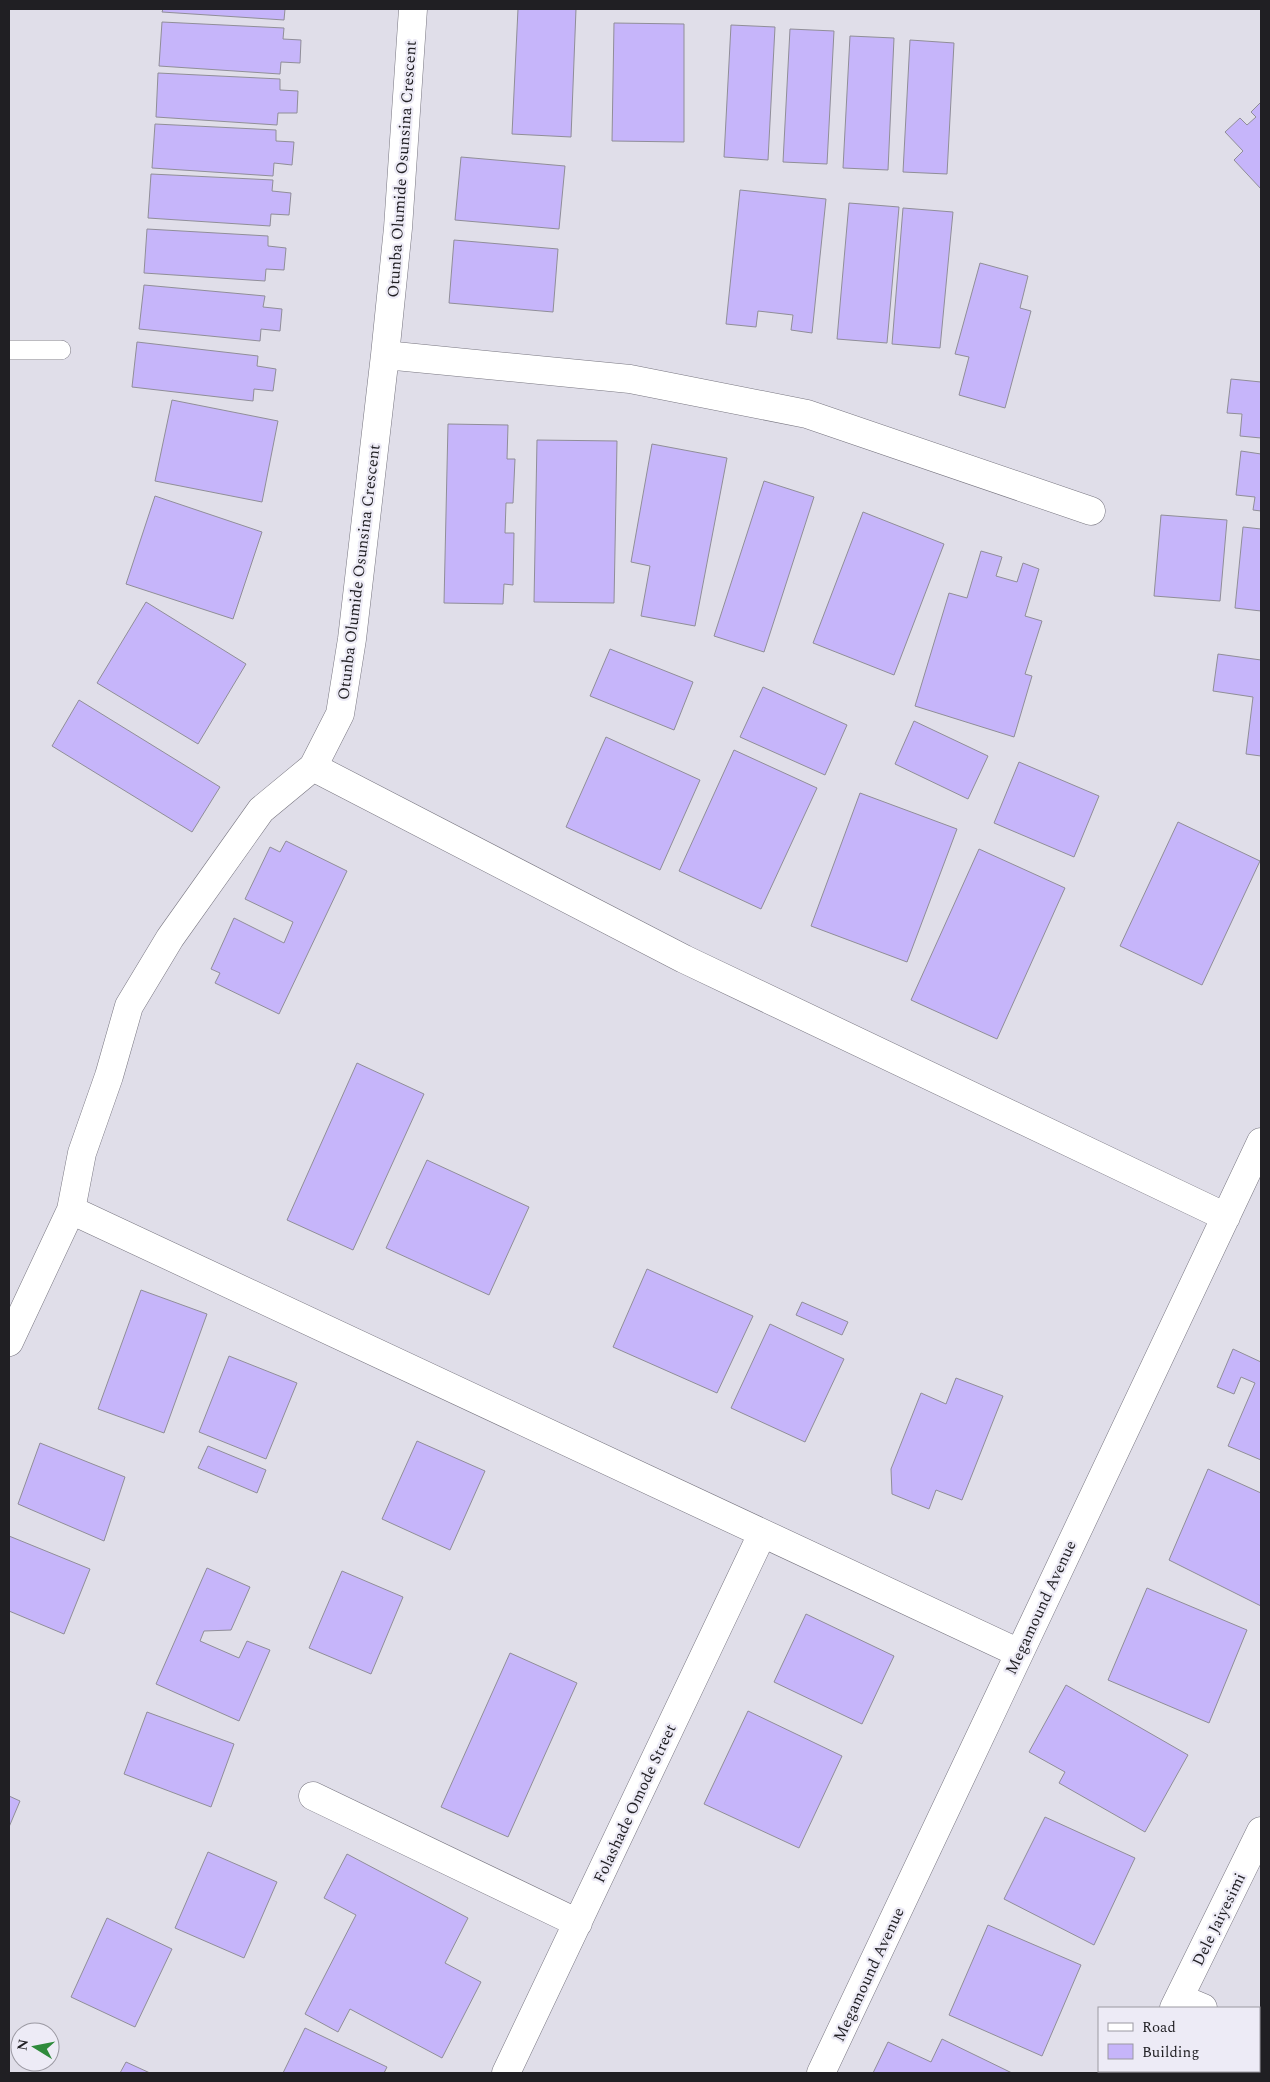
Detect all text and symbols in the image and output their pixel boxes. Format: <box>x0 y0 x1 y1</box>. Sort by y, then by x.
street label: Otunba Olumide Osunsina Crescent <box>381 39 423 298</box>
street label: Otunba Olumide Osunsina Crescent <box>331 442 387 701</box>
street label: Megamound Avenue <box>999 1536 1083 1679</box>
street label: Folashade Omode Street <box>587 1720 683 1887</box>
street label: Dele Jaiyesimi <box>1186 1869 1252 1970</box>
street label: Megamound Avenue <box>827 1903 911 2046</box>
legend <box>1098 2007 1260 2072</box>
text: Road <box>1142 2016 1176 2039</box>
north arrow <box>10 2022 60 2072</box>
text: N <box>11 2037 34 2052</box>
text: Building <box>1142 2041 1199 2064</box>

